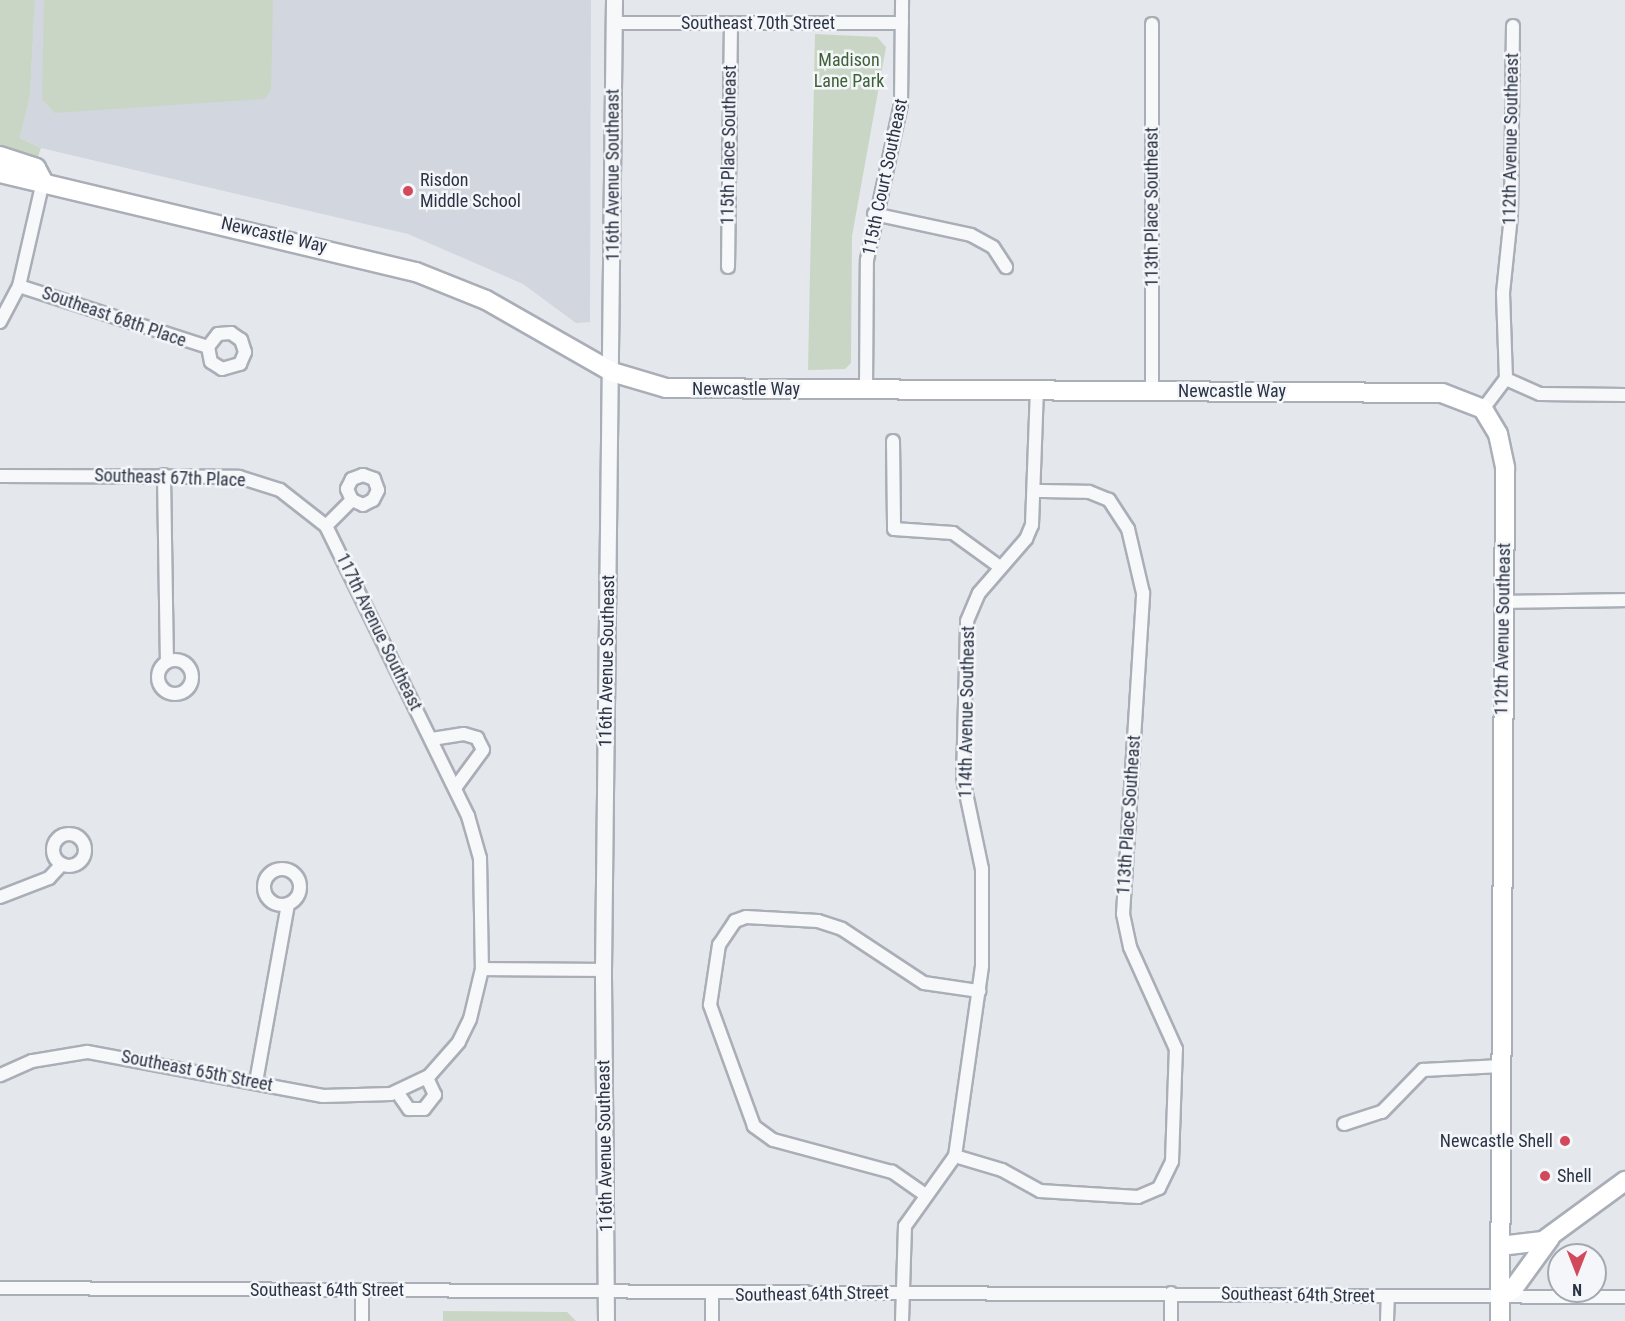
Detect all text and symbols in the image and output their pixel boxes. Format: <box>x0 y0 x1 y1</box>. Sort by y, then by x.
street label: Southeast 70th Street <box>681 12 835 34</box>
park label: Madison Lane Park <box>814 50 884 92</box>
street label: 112th Avenue Southeast <box>1499 53 1523 225</box>
street label: 115th Place Southeast <box>717 65 741 225</box>
street label: 116th Avenue Southeast <box>602 89 624 261</box>
street label: 115th Court Southeast <box>858 97 912 257</box>
street label: 113th Place Southeast <box>1141 127 1163 287</box>
place label: Risdon Middle School <box>420 170 521 213</box>
marker: Risdon Middle School <box>401 184 415 198</box>
street label: Newcastle Way <box>219 212 329 258</box>
street label: Southeast 68th Place <box>39 282 189 352</box>
street label: Newcastle Way <box>692 378 800 400</box>
street label: Newcastle Way <box>1178 380 1286 402</box>
street label: Southeast 67th Place <box>94 465 246 491</box>
street label: 112th Avenue Southeast <box>1491 543 1515 715</box>
street label: 117th Avenue Southeast <box>331 550 427 714</box>
street label: 116th Avenue Southeast <box>595 575 619 747</box>
street label: 114th Avenue Southeast <box>955 626 979 798</box>
street label: 113th Place Southeast <box>1113 734 1145 896</box>
street label: Southeast 65th Street <box>119 1046 275 1096</box>
street label: 116th Avenue Southeast <box>593 1060 617 1232</box>
place label: Newcastle Shell <box>1440 1130 1553 1152</box>
marker: Newcastle Shell <box>1558 1134 1572 1148</box>
place label: Shell <box>1557 1165 1592 1187</box>
marker: Shell <box>1538 1169 1552 1183</box>
north arrow <box>1547 1243 1607 1303</box>
street label: Southeast 64th Street <box>250 1279 404 1301</box>
text: N <box>1572 1280 1582 1299</box>
street label: Southeast 64th Street <box>735 1282 889 1306</box>
street label: Southeast 64th Street <box>1221 1283 1375 1307</box>

